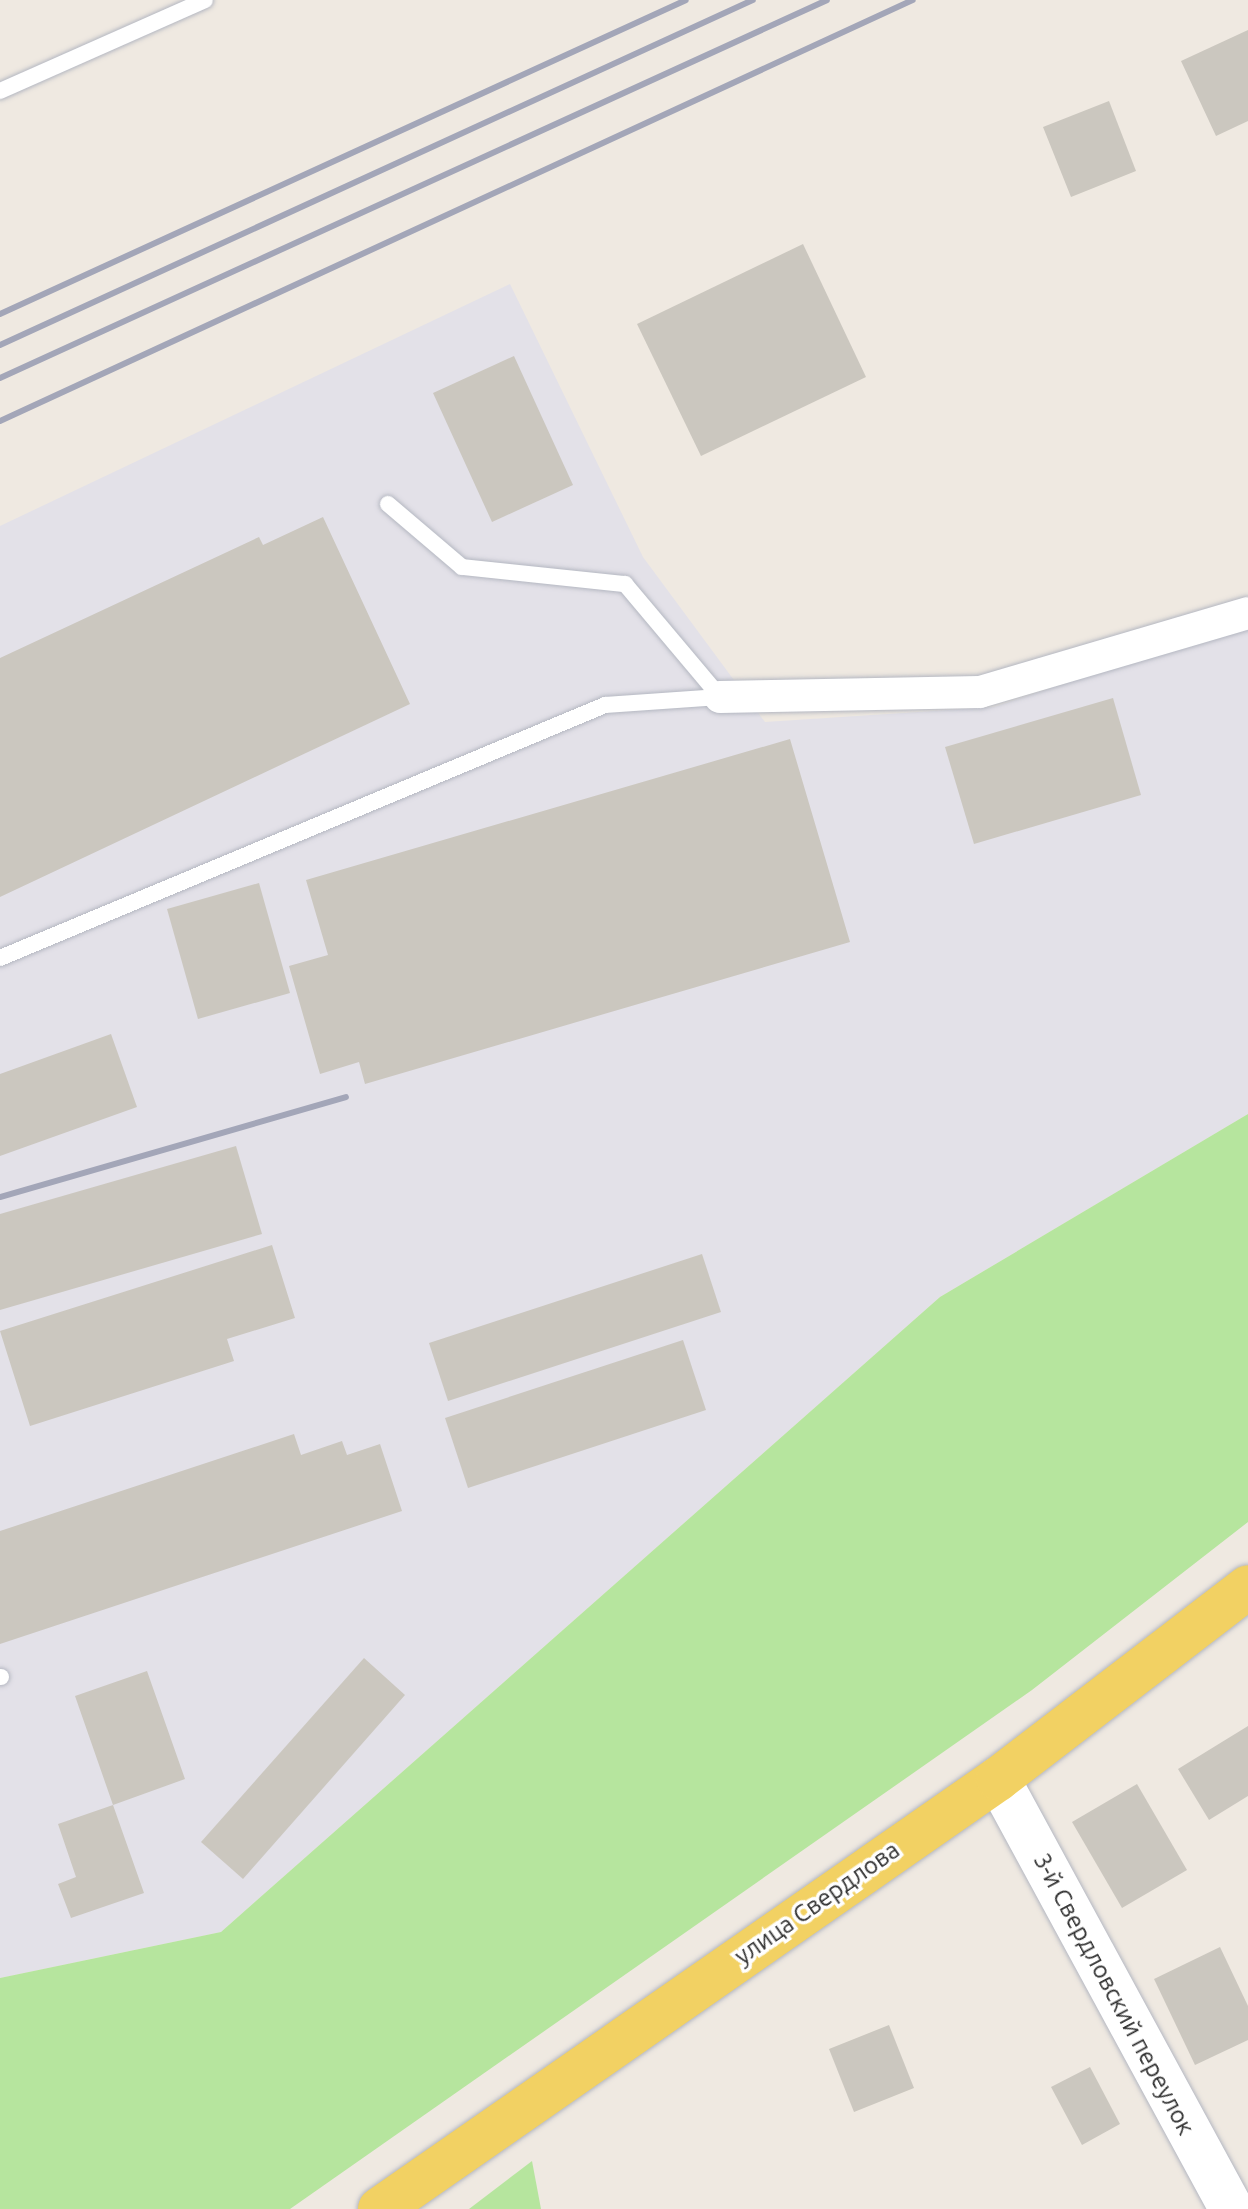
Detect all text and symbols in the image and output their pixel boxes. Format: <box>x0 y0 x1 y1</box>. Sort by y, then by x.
street label: улица Свердлова <box>729 1835 905 1971</box>
street label: 3-й Свердловский переулок <box>1027 1848 1201 2140</box>

